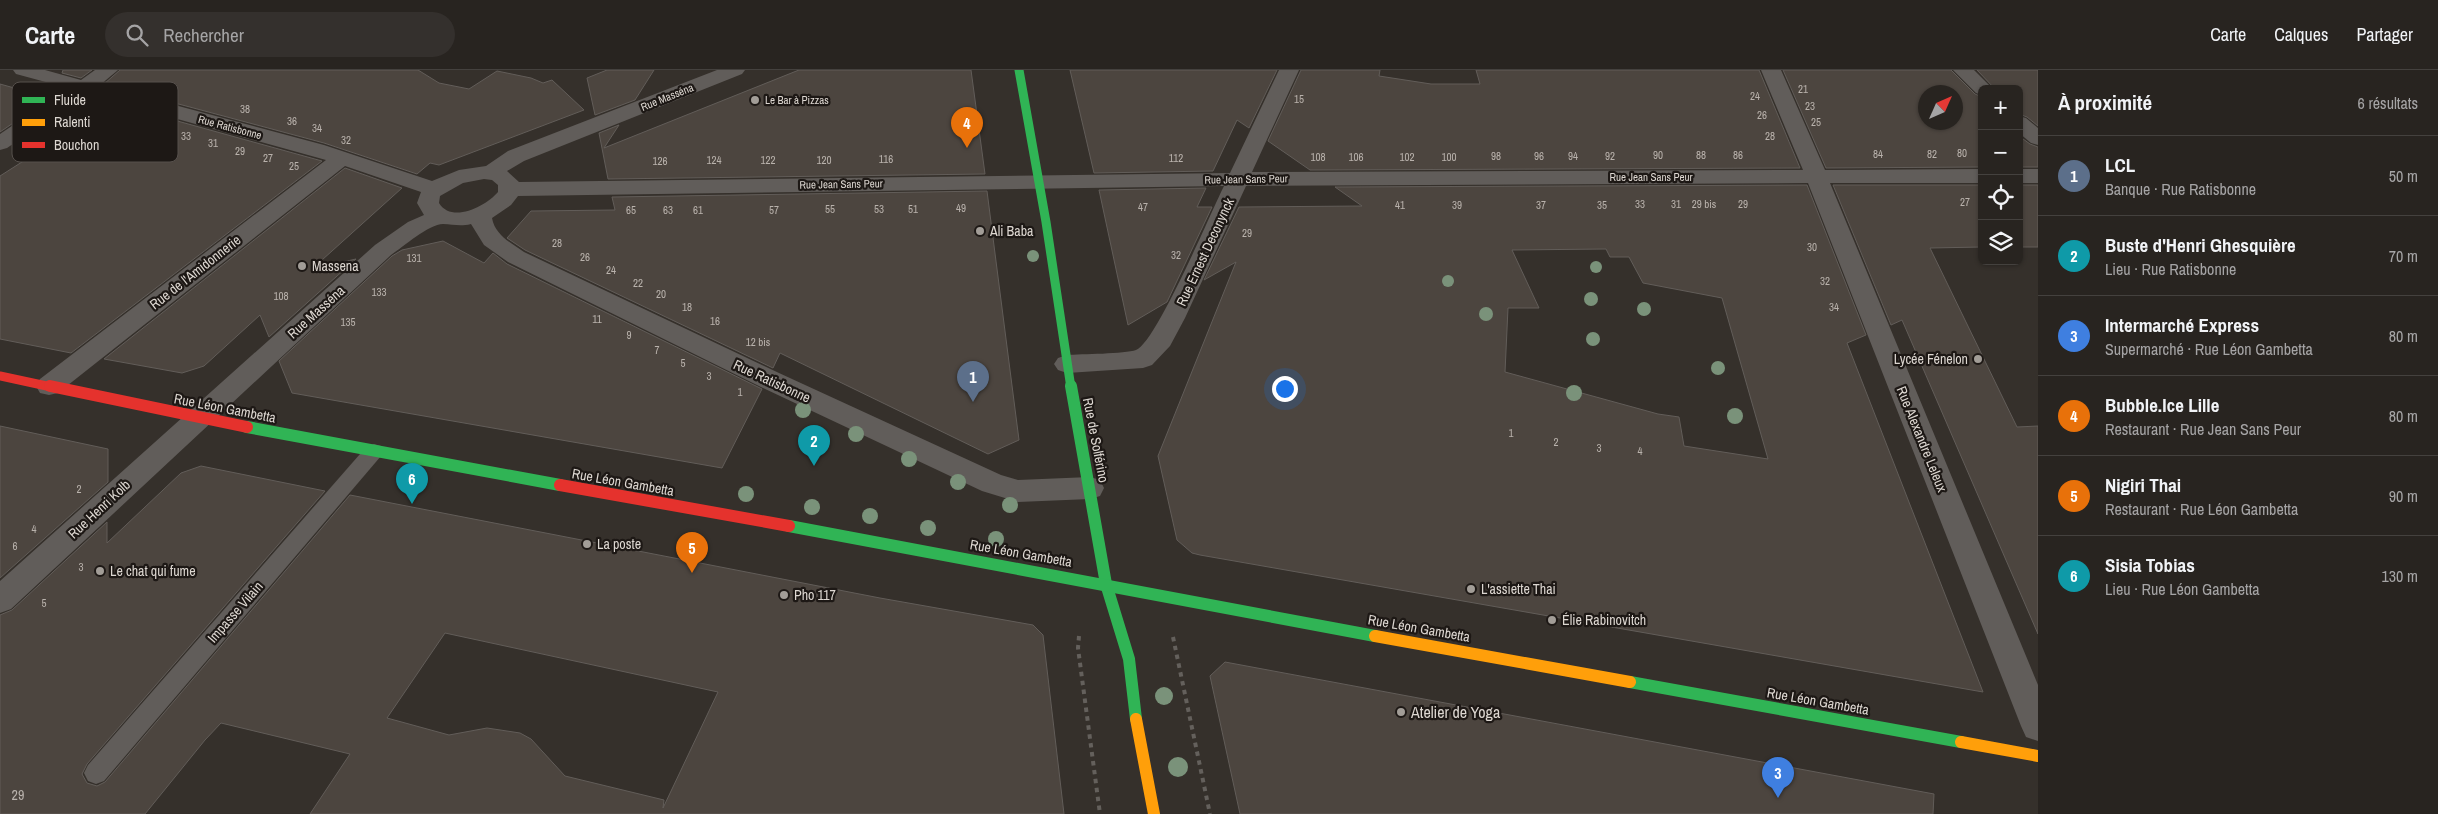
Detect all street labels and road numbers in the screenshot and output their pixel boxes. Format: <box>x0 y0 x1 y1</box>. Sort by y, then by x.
street label: Rue Masséna <box>639 80 695 114</box>
street label: Rue Ratisbonne <box>197 112 263 142</box>
street label: Rue Jean Sans Peur <box>1609 170 1693 184</box>
street label: Rue Jean Sans Peur <box>1204 171 1288 187</box>
street label: Rue Jean Sans Peur <box>799 176 883 192</box>
street label: Rue Ernest Deconynck <box>1172 195 1238 309</box>
street label: Rue de l'Amidonnerie <box>146 231 244 313</box>
street label: Rue Masséna <box>284 281 349 342</box>
street label: Rue Ratisbonne <box>731 355 813 407</box>
street label: Rue Alexandre Leleux <box>1893 384 1951 495</box>
street label: Rue Léon Gambetta <box>173 389 278 427</box>
street label: Rue de Solférino <box>1079 396 1113 484</box>
street label: Rue Léon Gambetta <box>571 464 676 500</box>
street label: Rue Henri Kolb <box>64 476 134 542</box>
street label: Rue Léon Gambetta <box>969 535 1074 571</box>
street label: Impasse Vilain <box>203 578 267 646</box>
street label: Rue Léon Gambetta <box>1367 610 1472 646</box>
street label: Rue Léon Gambetta <box>1766 683 1871 719</box>

